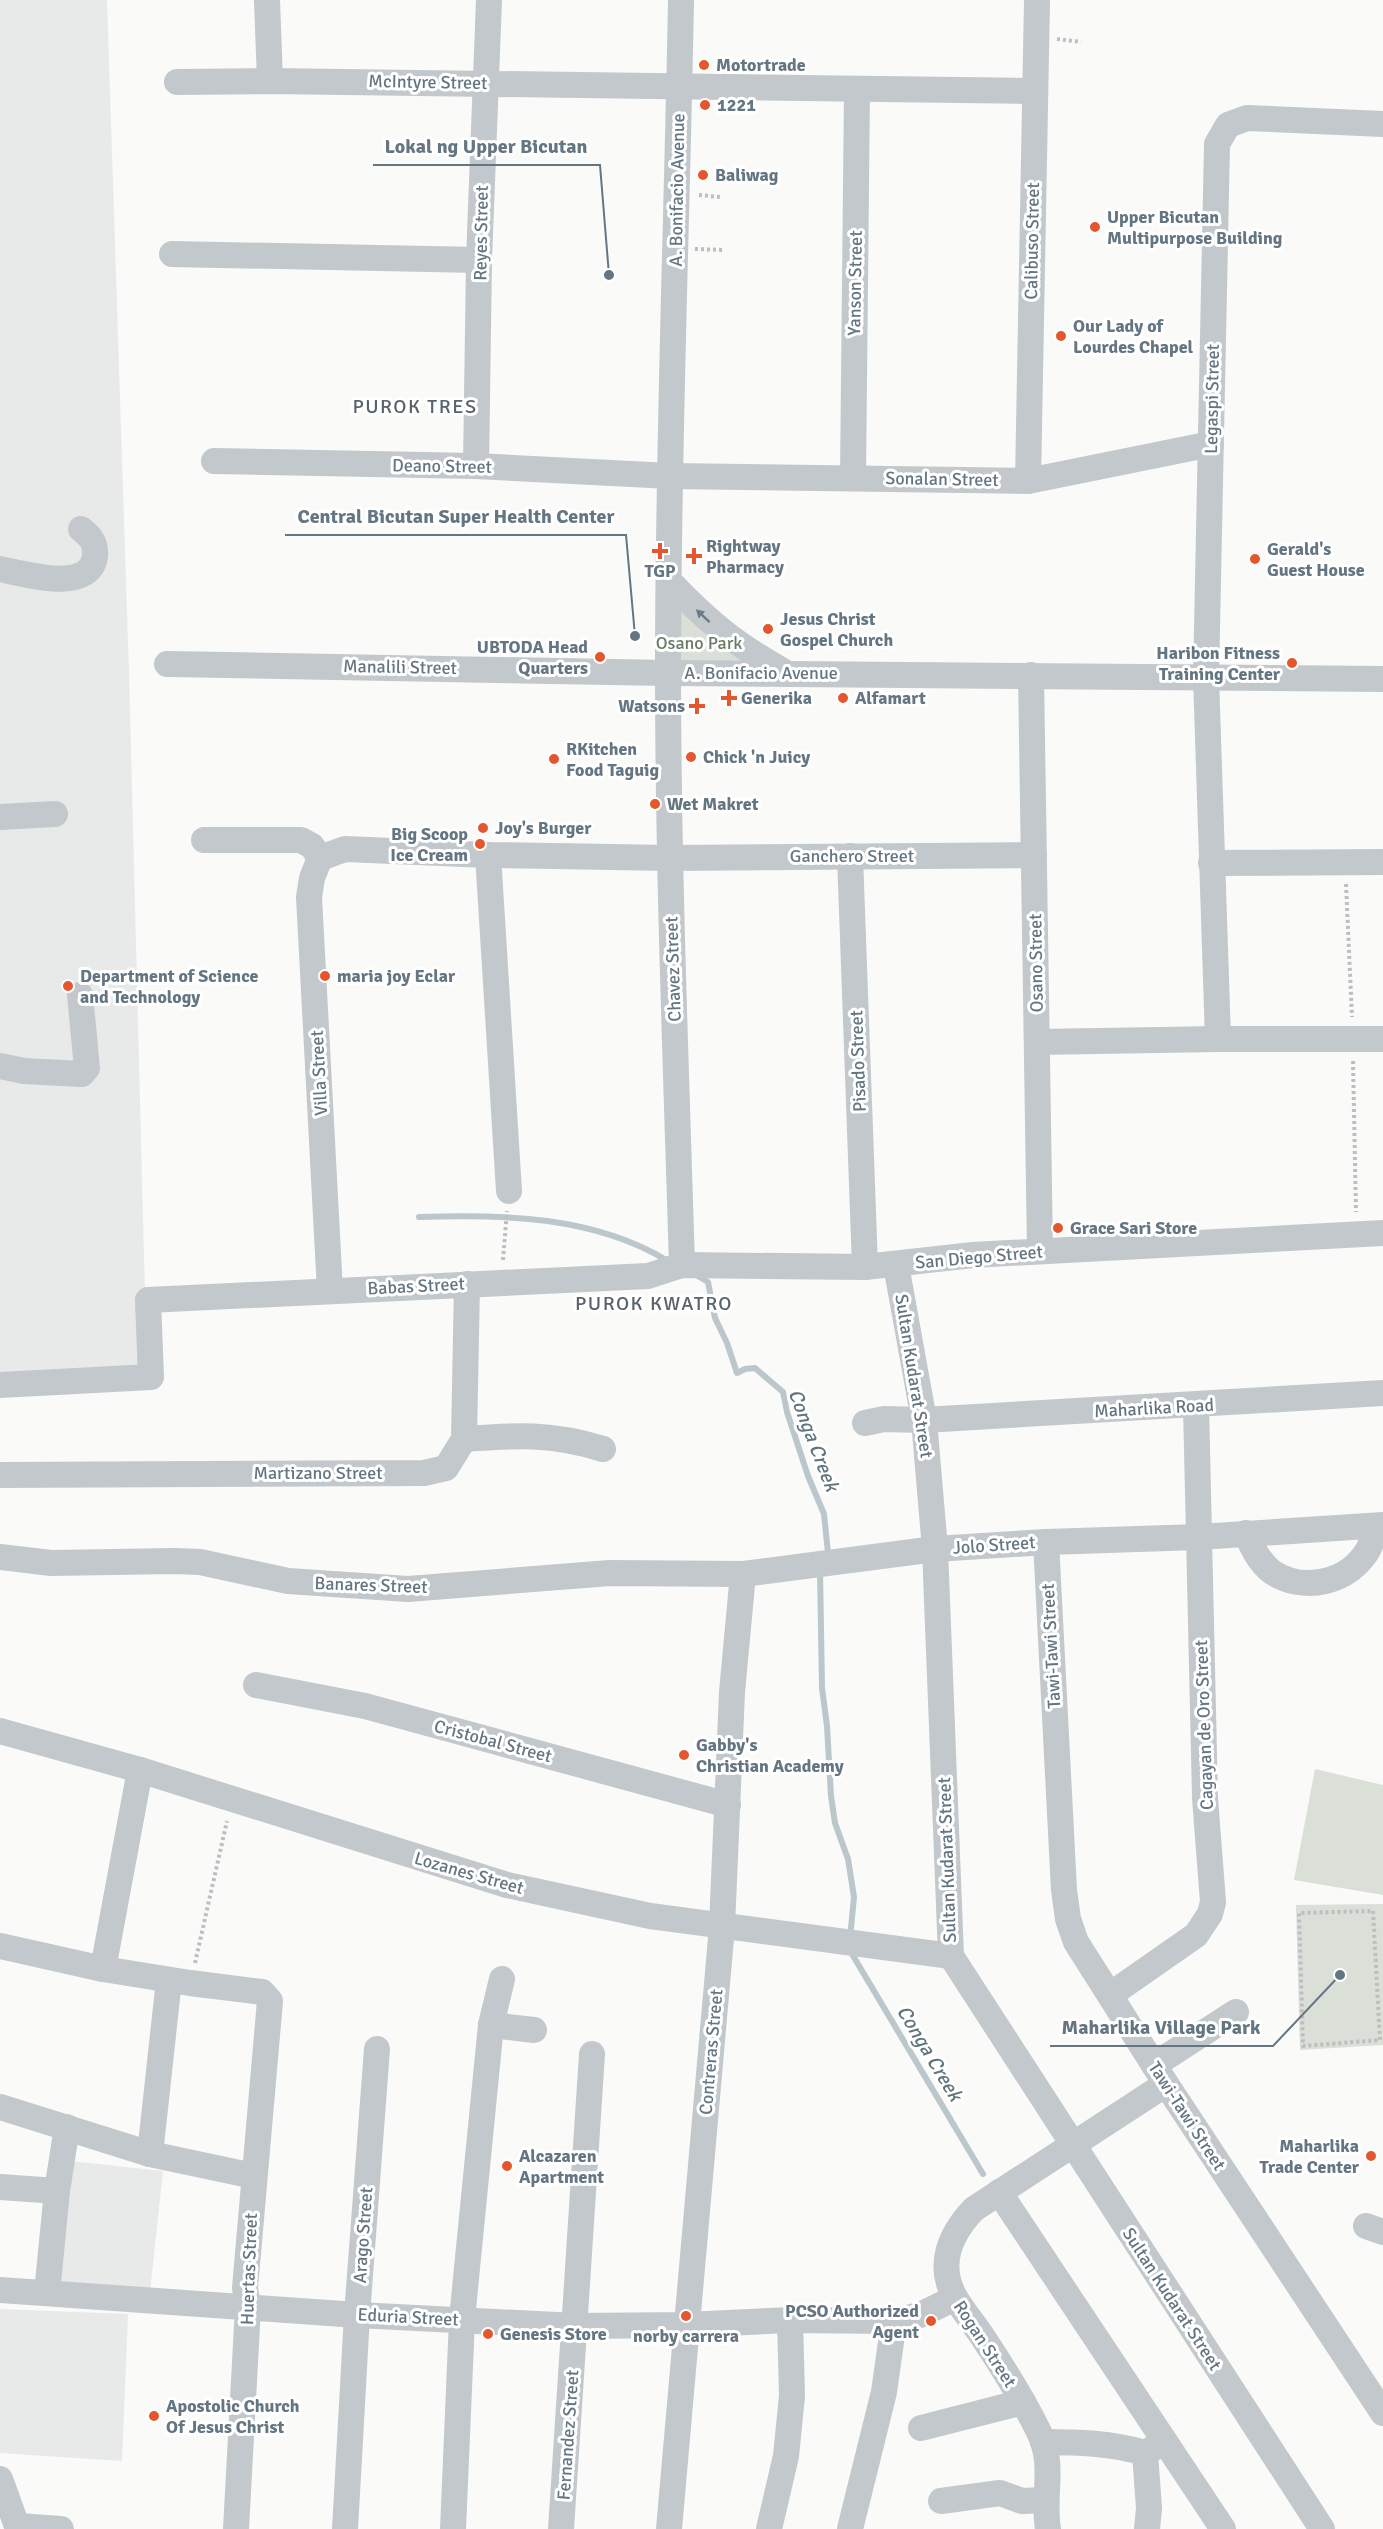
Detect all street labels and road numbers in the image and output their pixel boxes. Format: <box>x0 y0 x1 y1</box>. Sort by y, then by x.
street label: McIntyre Street <box>368 70 488 94</box>
street label: A. Bonifacio Avenue <box>665 113 689 267</box>
street label: Calibuso Street <box>1020 182 1044 300</box>
street label: Reyes Street <box>469 185 493 281</box>
street label: Yanson Street <box>843 230 867 336</box>
street label: Legaspi Street <box>1200 344 1224 454</box>
street label: Deano Street <box>392 454 492 478</box>
street label: Sonalan Street <box>885 467 999 491</box>
street label: Manalili Street <box>343 655 457 679</box>
street label: A. Bonifacio Avenue <box>684 662 838 684</box>
street label: Ganchero Street <box>790 845 914 867</box>
street label: Osano Street <box>1024 913 1048 1013</box>
street label: Chavez Street <box>660 916 686 1022</box>
street label: Pisado Street <box>845 1010 871 1112</box>
street label: Villa Street <box>306 1030 332 1116</box>
street label: San Diego Street <box>914 1240 1044 1274</box>
street label: Babas Street <box>367 1272 465 1300</box>
street label: Sultan Kudarat Street <box>890 1293 938 1459</box>
street label: Maharlika Road <box>1094 1394 1214 1422</box>
street label: Martizano Street <box>253 1462 383 1484</box>
street label: Jolo Street <box>952 1531 1036 1559</box>
street label: Banares Street <box>314 1572 428 1598</box>
street label: Tawi-Tawi Street <box>1037 1583 1065 1709</box>
street label: Cagayan de Oro Street <box>1190 1640 1218 1810</box>
street label: Cristobal Street <box>432 1715 554 1767</box>
street label: Sultan Kudarat Street <box>933 1777 961 1943</box>
street label: Lozanes Street <box>412 1847 526 1899</box>
street label: Contreras Street <box>695 1988 727 2116</box>
street label: Tawi-Tawi Street <box>1144 2057 1230 2175</box>
street label: Arago Street <box>349 2186 377 2284</box>
street label: Huertas Street <box>236 2213 262 2325</box>
street label: Sultan Kudarat Street <box>1118 2224 1226 2374</box>
street label: Rogan Street <box>949 2296 1021 2392</box>
street label: Eduria Street <box>357 2303 459 2331</box>
street label: Fernandez Street <box>552 2369 584 2501</box>

